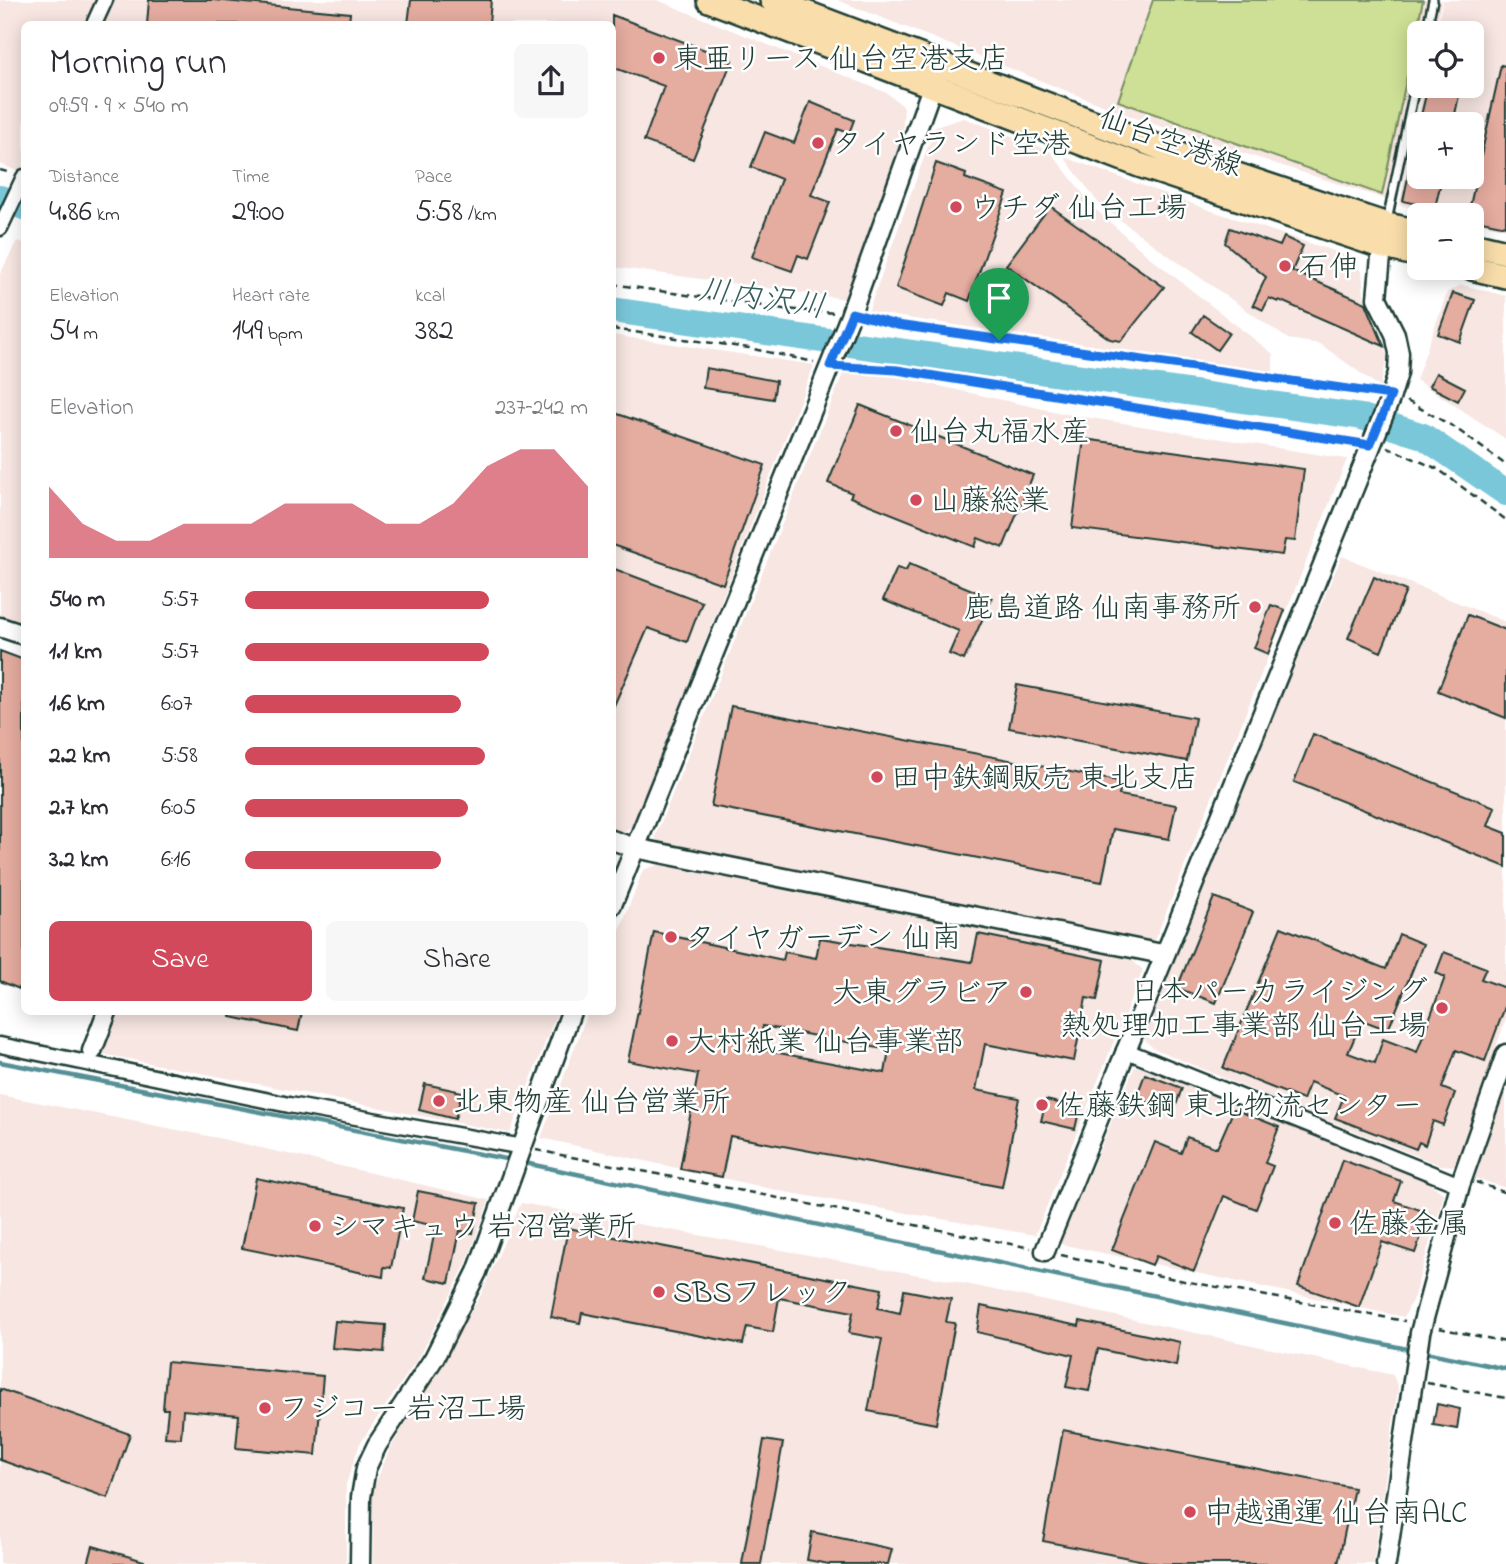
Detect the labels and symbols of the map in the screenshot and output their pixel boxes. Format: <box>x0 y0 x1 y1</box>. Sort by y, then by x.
place label: 東亜リース 仙台空港支店 <box>673 39 1009 83</box>
marker: 東亜リース 仙台空港支店 <box>651 50 667 66</box>
street label: 仙台空港線 <box>1092 97 1248 190</box>
place label: タイヤランド空港 <box>832 124 1071 168</box>
marker: タイヤランド空港 <box>810 135 826 151</box>
place label: ウチダ 仙台工場 <box>970 188 1188 232</box>
marker: ウチダ 仙台工場 <box>948 199 964 215</box>
place label: 石伸 <box>1299 247 1359 291</box>
marker: 石伸 <box>1277 258 1293 274</box>
water label: 川内沢川 <box>695 268 828 333</box>
pin <box>969 268 1029 340</box>
place label: 仙台丸福水産 <box>910 412 1090 456</box>
marker: 仙台丸福水産 <box>888 423 904 439</box>
place label: 山藤総業 <box>930 481 1050 525</box>
marker: 山藤総業 <box>908 492 924 508</box>
place label: 鹿島道路 仙南事務所 <box>964 588 1241 632</box>
marker: 鹿島道路 仙南事務所 <box>1247 599 1263 615</box>
place label: 田中鉄鋼販売 東北支店 <box>891 758 1199 802</box>
marker: 田中鉄鋼販売 東北支店 <box>869 769 885 785</box>
place label: タイヤガーデン 仙南 <box>685 918 961 962</box>
marker: タイヤガーデン 仙南 <box>663 929 679 945</box>
place label: 日本パーカライジング 熱処理加工事業部 仙台工場 <box>1061 972 1428 1050</box>
place label: 大東グラビア <box>832 973 1012 1017</box>
marker: 大東グラビア <box>1018 984 1034 1000</box>
marker: 日本パーカライジング 熱処理加工事業部 仙台工場 <box>1434 1000 1450 1016</box>
place label: 大村紙業 仙台事業部 <box>686 1022 964 1066</box>
marker: 大村紙業 仙台事業部 <box>664 1033 680 1049</box>
place label: 北東物産 仙台営業所 <box>453 1082 731 1126</box>
place label: 佐藤鉄鋼 東北物流センター <box>1056 1086 1422 1130</box>
marker: 北東物産 仙台営業所 <box>431 1093 447 1109</box>
marker: 佐藤鉄鋼 東北物流センター <box>1034 1097 1050 1113</box>
place label: 佐藤金属 <box>1349 1204 1469 1248</box>
place label: シマキュウ 岩沼営業所 <box>329 1207 637 1251</box>
marker: 佐藤金属 <box>1327 1215 1343 1231</box>
marker: シマキュウ 岩沼営業所 <box>307 1218 323 1234</box>
place label: SBSフレック <box>673 1273 852 1317</box>
marker: SBSフレック <box>651 1284 667 1300</box>
place label: フジコー 岩沼工場 <box>279 1389 527 1433</box>
marker: フジコー 岩沼工場 <box>257 1400 273 1416</box>
place label: 中越通運 仙台南ALC <box>1204 1493 1468 1537</box>
marker: 中越通運 仙台南ALC <box>1182 1504 1198 1520</box>

